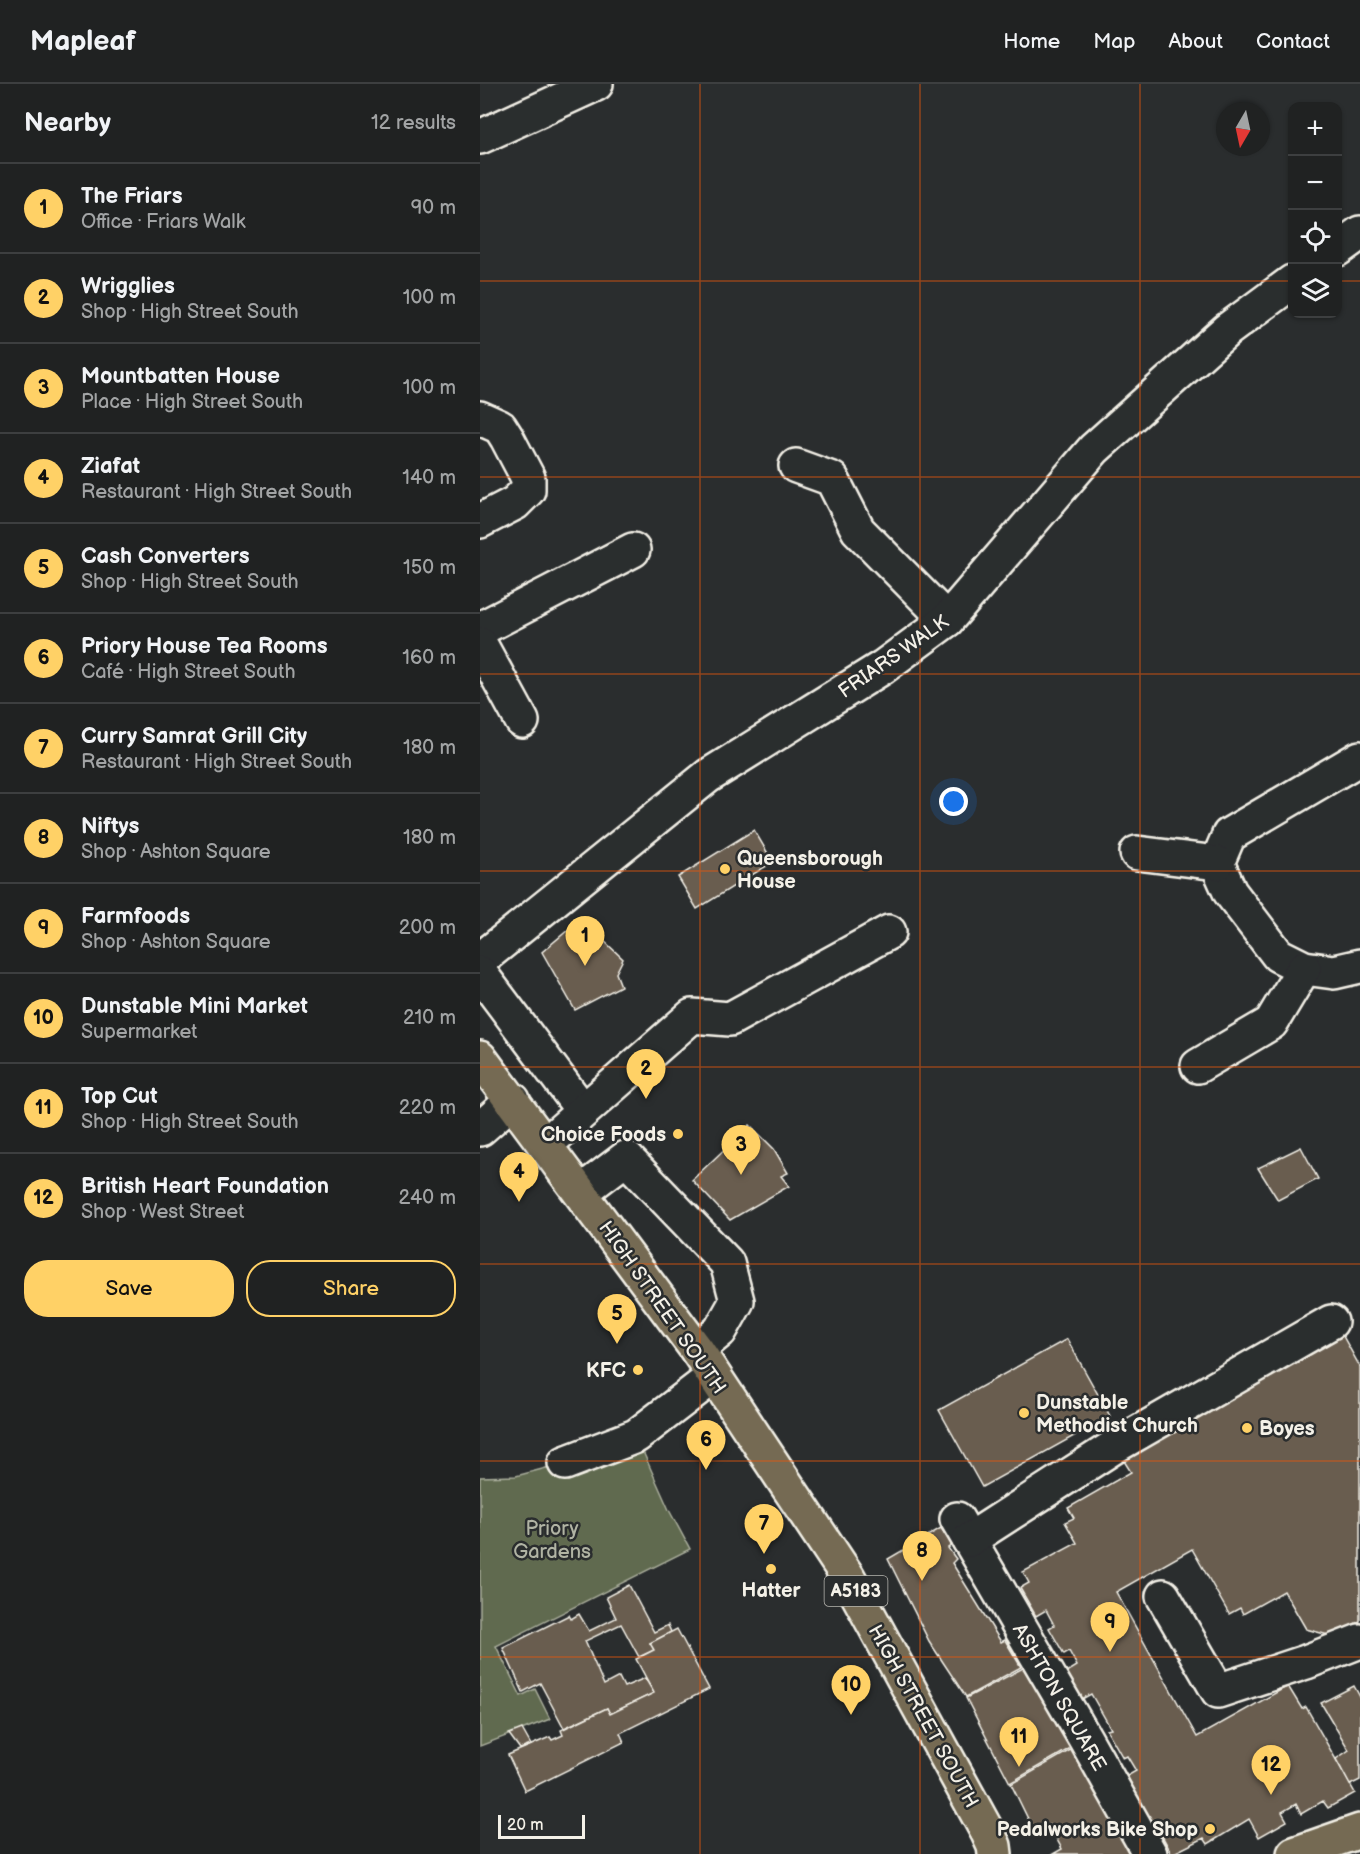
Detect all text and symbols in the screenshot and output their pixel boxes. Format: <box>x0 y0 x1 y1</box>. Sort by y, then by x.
text: Mapleaf <box>30 25 136 58</box>
text: Home <box>1003 29 1060 54</box>
text: Map <box>1093 29 1135 54</box>
text: About <box>1168 29 1223 54</box>
text: Contact <box>1256 29 1330 54</box>
north arrow <box>1216 102 1270 156</box>
map controls <box>1288 102 1342 318</box>
button: + <box>1288 102 1342 156</box>
text: Nearby <box>24 108 111 139</box>
text: 12 results <box>371 111 456 135</box>
button: − <box>1288 156 1342 210</box>
text: The Friars <box>81 183 182 210</box>
text: 1 <box>39 196 48 220</box>
text: 90 m <box>411 196 456 220</box>
text: Office · Friars Walk <box>81 210 246 234</box>
button: locate <box>1288 210 1342 264</box>
button: layers <box>1288 264 1342 318</box>
text: Wrigglies <box>81 273 175 300</box>
text: 2 <box>38 286 49 310</box>
text: 100 m <box>403 286 456 310</box>
text: Shop · High Street South <box>81 300 299 324</box>
text: Mountbatten House <box>81 363 280 390</box>
text: 3 <box>38 376 49 400</box>
text: 100 m <box>403 376 456 400</box>
text: Place · High Street South <box>81 390 303 414</box>
text: Ziafat <box>81 453 140 480</box>
text: 4 <box>38 466 49 490</box>
text: 140 m <box>402 466 456 490</box>
text: Restaurant · High Street South <box>81 480 352 504</box>
text: Cash Converters <box>81 543 250 570</box>
text: 5 <box>38 556 49 580</box>
text: 150 m <box>403 556 456 580</box>
text: Shop · High Street South <box>81 570 299 594</box>
street label: FRIARS WALK <box>834 610 953 704</box>
text: Priory House Tea Rooms <box>81 633 328 660</box>
text: 6 <box>37 646 50 670</box>
text: 160 m <box>402 646 456 670</box>
text: Café · High Street South <box>81 660 295 684</box>
text: Curry Samrat Grill City <box>81 723 307 750</box>
text: 7 <box>38 736 49 760</box>
text: 180 m <box>403 736 456 760</box>
text: Restaurant · High Street South <box>81 750 352 774</box>
your location <box>939 787 968 816</box>
text: Niftys <box>81 813 139 840</box>
text: 8 <box>37 826 50 850</box>
text: 180 m <box>403 826 456 850</box>
text: Shop · Ashton Square <box>81 840 271 864</box>
place label: Queensborough House <box>737 847 883 894</box>
marker: Queensborough House <box>718 862 732 876</box>
text: Farmfoods <box>81 903 190 930</box>
text: 9 <box>38 916 49 940</box>
text: 200 m <box>399 916 456 940</box>
pin: 1 <box>566 916 604 966</box>
text: Shop · Ashton Square <box>81 930 271 954</box>
text: Dunstable Mini Market <box>81 993 308 1020</box>
text: 10 <box>33 1006 54 1030</box>
text: 210 m <box>403 1006 456 1030</box>
text: Supermarket <box>81 1020 197 1044</box>
pin: 2 <box>626 1050 666 1099</box>
text: Top Cut <box>81 1083 158 1110</box>
text: 11 <box>35 1096 52 1120</box>
text: 220 m <box>399 1096 456 1120</box>
text: Shop · High Street South <box>81 1110 299 1134</box>
place label: Choice Foods <box>541 1123 666 1147</box>
pin: 3 <box>722 1126 760 1175</box>
marker: Choice Foods <box>671 1127 685 1141</box>
pin: 4 <box>500 1152 538 1202</box>
text: British Heart Foundation <box>81 1173 329 1200</box>
text: 12 <box>33 1186 54 1210</box>
text: 240 m <box>399 1186 456 1210</box>
text: Shop · West Street <box>81 1200 244 1224</box>
street label: HIGH STREET SOUTH <box>593 1217 731 1399</box>
button: Save <box>24 1260 234 1317</box>
button: Share <box>246 1260 456 1317</box>
pin: 5 <box>598 1294 636 1344</box>
place label: KFC <box>586 1359 626 1383</box>
marker: KFC <box>631 1363 645 1377</box>
place label: Dunstable Methodist Church <box>1036 1391 1198 1438</box>
marker: Dunstable Methodist Church <box>1017 1406 1031 1420</box>
place label: Boyes <box>1259 1417 1315 1441</box>
pin: 6 <box>686 1420 726 1470</box>
marker: Boyes <box>1240 1421 1254 1435</box>
pin: 7 <box>744 1504 784 1554</box>
park label: Priory Gardens <box>513 1517 591 1564</box>
pin: 8 <box>902 1532 942 1581</box>
marker: Hatter <box>764 1562 778 1576</box>
road number: A5183 <box>824 1576 887 1606</box>
place label: Hatter <box>742 1579 801 1603</box>
pin: 9 <box>1090 1602 1130 1652</box>
street label: ASHTON SQUARE <box>1007 1619 1111 1776</box>
street label: HIGH STREET SOUTH <box>863 1621 983 1812</box>
pin: 10 <box>832 1666 871 1715</box>
pin: 11 <box>1000 1718 1038 1767</box>
pin: 12 <box>1252 1746 1290 1795</box>
scale bar <box>498 1812 585 1840</box>
text: 20 m <box>507 1816 543 1835</box>
place label: Pedalworks Bike Shop <box>997 1818 1198 1842</box>
marker: Pedalworks Bike Shop <box>1203 1822 1217 1836</box>

